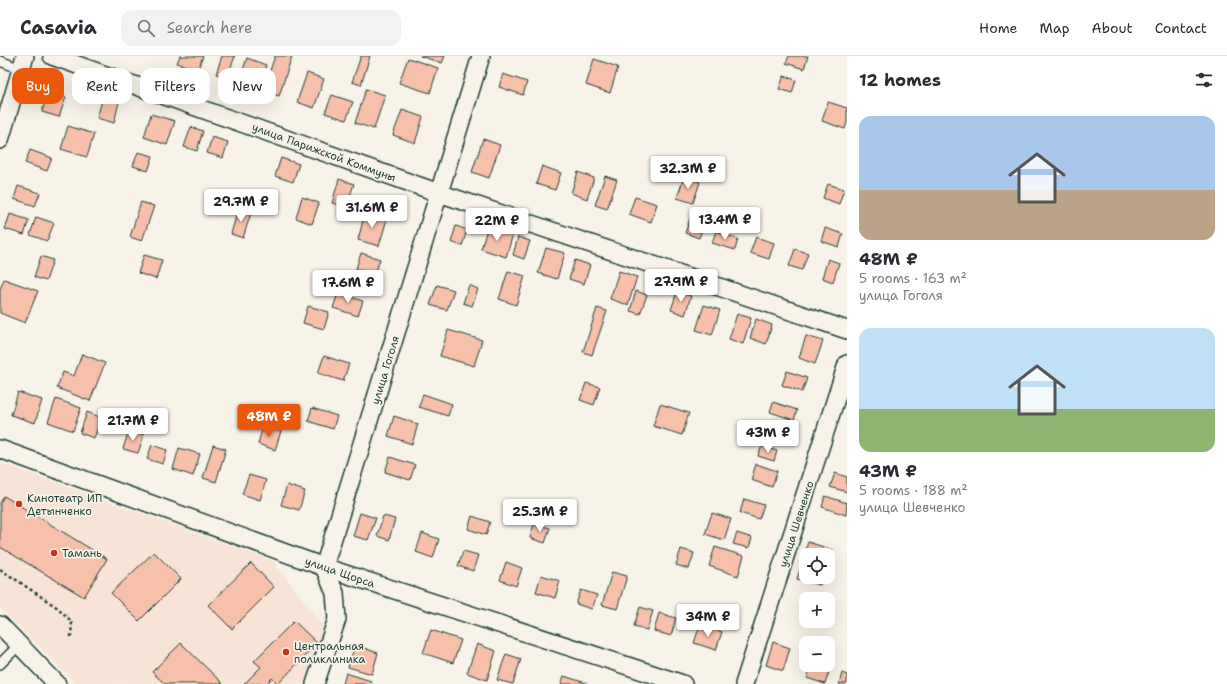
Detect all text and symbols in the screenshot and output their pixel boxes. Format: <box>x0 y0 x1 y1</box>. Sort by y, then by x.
search box <box>121 10 401 46</box>
text: Casavia <box>20 15 97 40</box>
icon: search <box>135 17 157 39</box>
text: Search here <box>167 18 252 38</box>
text: Home <box>979 19 1018 37</box>
text: Map <box>1040 19 1070 37</box>
text: About <box>1092 19 1133 37</box>
text: Contact <box>1155 19 1207 37</box>
chip: Buy <box>12 68 64 104</box>
chip: Rent <box>72 68 132 104</box>
chip: Filters <box>140 68 210 104</box>
chip: New <box>218 68 276 104</box>
text: 12 homes <box>859 69 941 91</box>
icon: filters <box>1193 69 1215 91</box>
street label: улица Парижской Коммуны <box>250 119 398 186</box>
icon: home <box>1001 142 1073 214</box>
pin: 32.3M ₽ <box>651 156 725 190</box>
text: 32.3M ₽ <box>659 160 717 177</box>
pin: 29.7M ₽ <box>204 189 278 223</box>
text: 29.7M ₽ <box>213 193 269 210</box>
pin: 31.6M ₽ <box>335 195 409 229</box>
text: 31.6M ₽ <box>345 199 399 216</box>
pin: 13.4M ₽ <box>688 207 762 241</box>
pin: 22M ₽ <box>469 208 525 242</box>
text: 13.4M ₽ <box>698 211 752 228</box>
text: 22M ₽ <box>475 212 519 229</box>
text: 48M ₽ <box>859 248 918 270</box>
pin: 27.9M ₽ <box>644 269 718 303</box>
pin: 17.6M ₽ <box>311 270 385 304</box>
text: 5 rooms · 163 m² <box>859 270 967 287</box>
text: 27.9M ₽ <box>654 273 708 290</box>
text: 17.6M ₽ <box>321 274 375 291</box>
text: улица Гоголя <box>859 287 943 304</box>
street label: улица Гоголя <box>368 334 403 406</box>
icon: home <box>1001 354 1073 426</box>
pin: 48M ₽ <box>241 404 297 438</box>
pin: 21.7M ₽ <box>96 408 170 442</box>
text: 48M ₽ <box>246 408 292 425</box>
text: 21.7M ₽ <box>107 412 159 429</box>
pin: 43M ₽ <box>740 420 796 454</box>
text: 43M ₽ <box>746 424 790 441</box>
text: 43M ₽ <box>859 460 917 482</box>
street label: улица Шевченко <box>775 479 818 569</box>
text: 5 rooms · 188 m² <box>859 482 967 499</box>
place label: Кинотеатр ИП Детынченко <box>27 491 102 519</box>
marker: Кинотеатр ИП Детынченко <box>14 499 24 509</box>
pin: 25.3M ₽ <box>503 499 577 533</box>
text: улица Шевченко <box>859 499 965 516</box>
text: 25.3M ₽ <box>512 503 568 520</box>
place label: Тамань <box>62 546 102 561</box>
marker: Тамань <box>49 548 59 558</box>
map controls <box>799 548 835 672</box>
button: locate <box>799 548 835 584</box>
street label: улица Щорса <box>303 554 377 591</box>
button: + <box>799 592 835 628</box>
pin: 34M ₽ <box>680 604 736 638</box>
text: 34M ₽ <box>685 608 731 625</box>
button: − <box>799 636 835 672</box>
place label: Центральная поликлиника <box>294 639 366 667</box>
marker: Центральная поликлиника <box>281 647 291 657</box>

